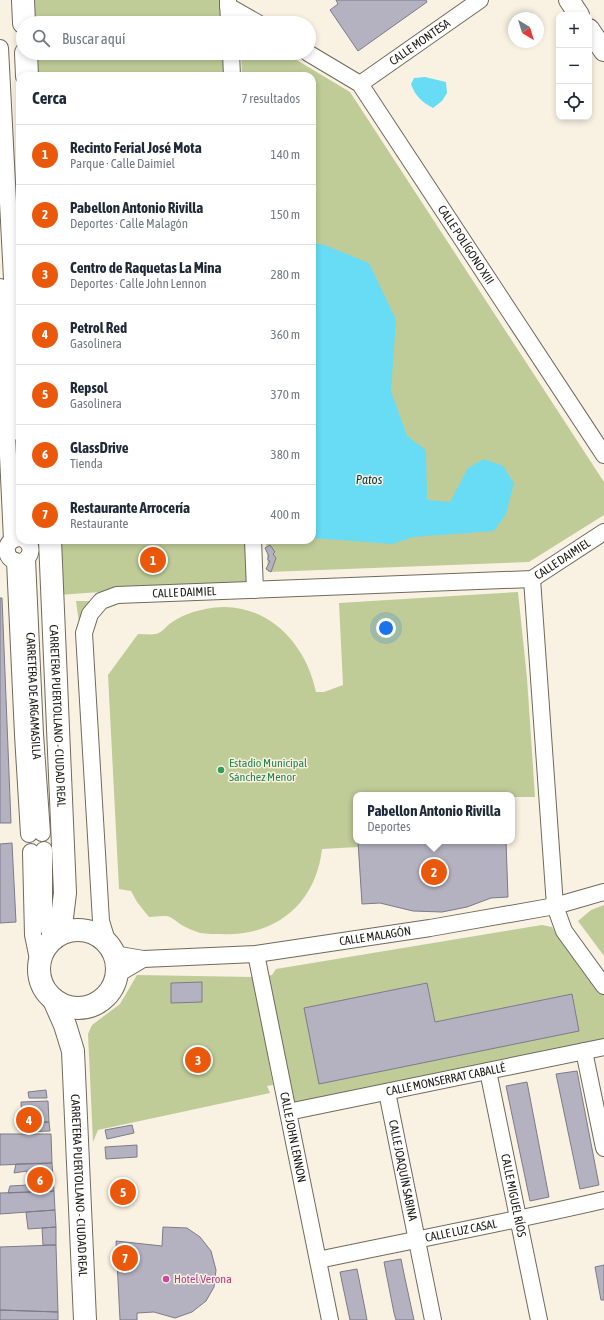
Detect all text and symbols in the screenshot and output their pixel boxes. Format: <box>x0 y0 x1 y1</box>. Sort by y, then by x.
north arrow <box>508 12 544 48</box>
map controls <box>556 12 592 120</box>
button: + <box>556 12 592 48</box>
search box <box>16 16 316 60</box>
street label: CALLE MONTESA <box>387 16 453 68</box>
icon: search <box>30 27 52 49</box>
text: Buscar aquí <box>62 30 125 47</box>
button: − <box>556 48 592 84</box>
button: locate <box>556 84 592 120</box>
text: Cerca <box>32 88 67 108</box>
text: 7 resultados <box>241 91 300 106</box>
text: Recinto Ferial José Mota <box>70 139 202 156</box>
text: 1 <box>42 147 48 162</box>
text: 140 m <box>271 147 300 162</box>
text: Parque · Calle Daimiel <box>70 156 175 171</box>
text: Pabellon Antonio Rivilla <box>70 199 203 216</box>
street label: CALLE POLÍGONO XIII <box>435 203 497 287</box>
text: 2 <box>42 207 48 222</box>
text: 150 m <box>271 207 300 222</box>
text: Deportes · Calle Malagón <box>70 216 188 231</box>
text: Centro de Raquetas La Mina <box>70 259 222 276</box>
text: 3 <box>42 267 48 282</box>
text: 280 m <box>271 267 300 282</box>
text: Deportes · Calle John Lennon <box>70 276 207 291</box>
text: Petrol Red <box>70 319 127 336</box>
text: 4 <box>42 327 48 342</box>
text: 360 m <box>271 327 300 342</box>
text: Gasolinera <box>70 336 122 351</box>
text: Repsol <box>70 379 108 396</box>
text: 5 <box>42 387 48 402</box>
text: 370 m <box>271 387 300 402</box>
text: Gasolinera <box>70 396 122 411</box>
text: GlassDrive <box>70 439 129 456</box>
text: 6 <box>42 447 48 462</box>
text: 380 m <box>271 447 300 462</box>
text: Tienda <box>70 456 103 471</box>
water label: Patos <box>356 472 383 487</box>
text: Restaurante Arrocería <box>70 499 190 516</box>
text: 7 <box>42 507 48 522</box>
text: 400 m <box>271 507 300 522</box>
text: Restaurante <box>70 516 129 531</box>
street label: CALLE DAIMIEL <box>532 536 593 583</box>
pin: 1 <box>140 545 166 575</box>
street label: CALLE DAIMIEL <box>152 584 217 601</box>
your location <box>376 618 396 638</box>
street label: CARRETERA PUERTOLLANO - CIUDAD REAL <box>47 624 68 808</box>
street label: CARRETERA DE ARGAMASILLA <box>23 632 44 760</box>
place label: Estadio Municipal Sánchez Menor <box>229 756 308 784</box>
marker: Estadio Municipal Sánchez Menor <box>216 765 226 775</box>
popup <box>353 792 515 844</box>
text: Pabellon Antonio Rivilla <box>367 802 501 819</box>
text: Deportes <box>367 819 411 834</box>
pin: 2 <box>421 857 447 887</box>
street label: CALLE MALAGÓN <box>338 924 412 948</box>
pin: 3 <box>185 1045 211 1075</box>
street label: CALLE MONSERRAT CABALLÉ <box>385 1060 507 1099</box>
street label: CALLE JOHN LENNON <box>277 1091 309 1184</box>
street label: CARRETERA PUERTOLLANO - CIUDAD REAL <box>68 1094 90 1277</box>
pin: 4 <box>16 1105 42 1135</box>
street label: CALLE JOAQUÍN SABINA <box>386 1119 420 1222</box>
street label: CALLE MIGUEL RÍOS <box>498 1153 529 1238</box>
pin: 6 <box>27 1165 53 1195</box>
pin: 5 <box>110 1177 136 1207</box>
street label: CALLE LUZ CASAL <box>424 1216 499 1245</box>
pin: 7 <box>112 1243 138 1273</box>
place label: Hotel Verona <box>174 1272 232 1286</box>
marker: Hotel Verona <box>161 1274 171 1284</box>

